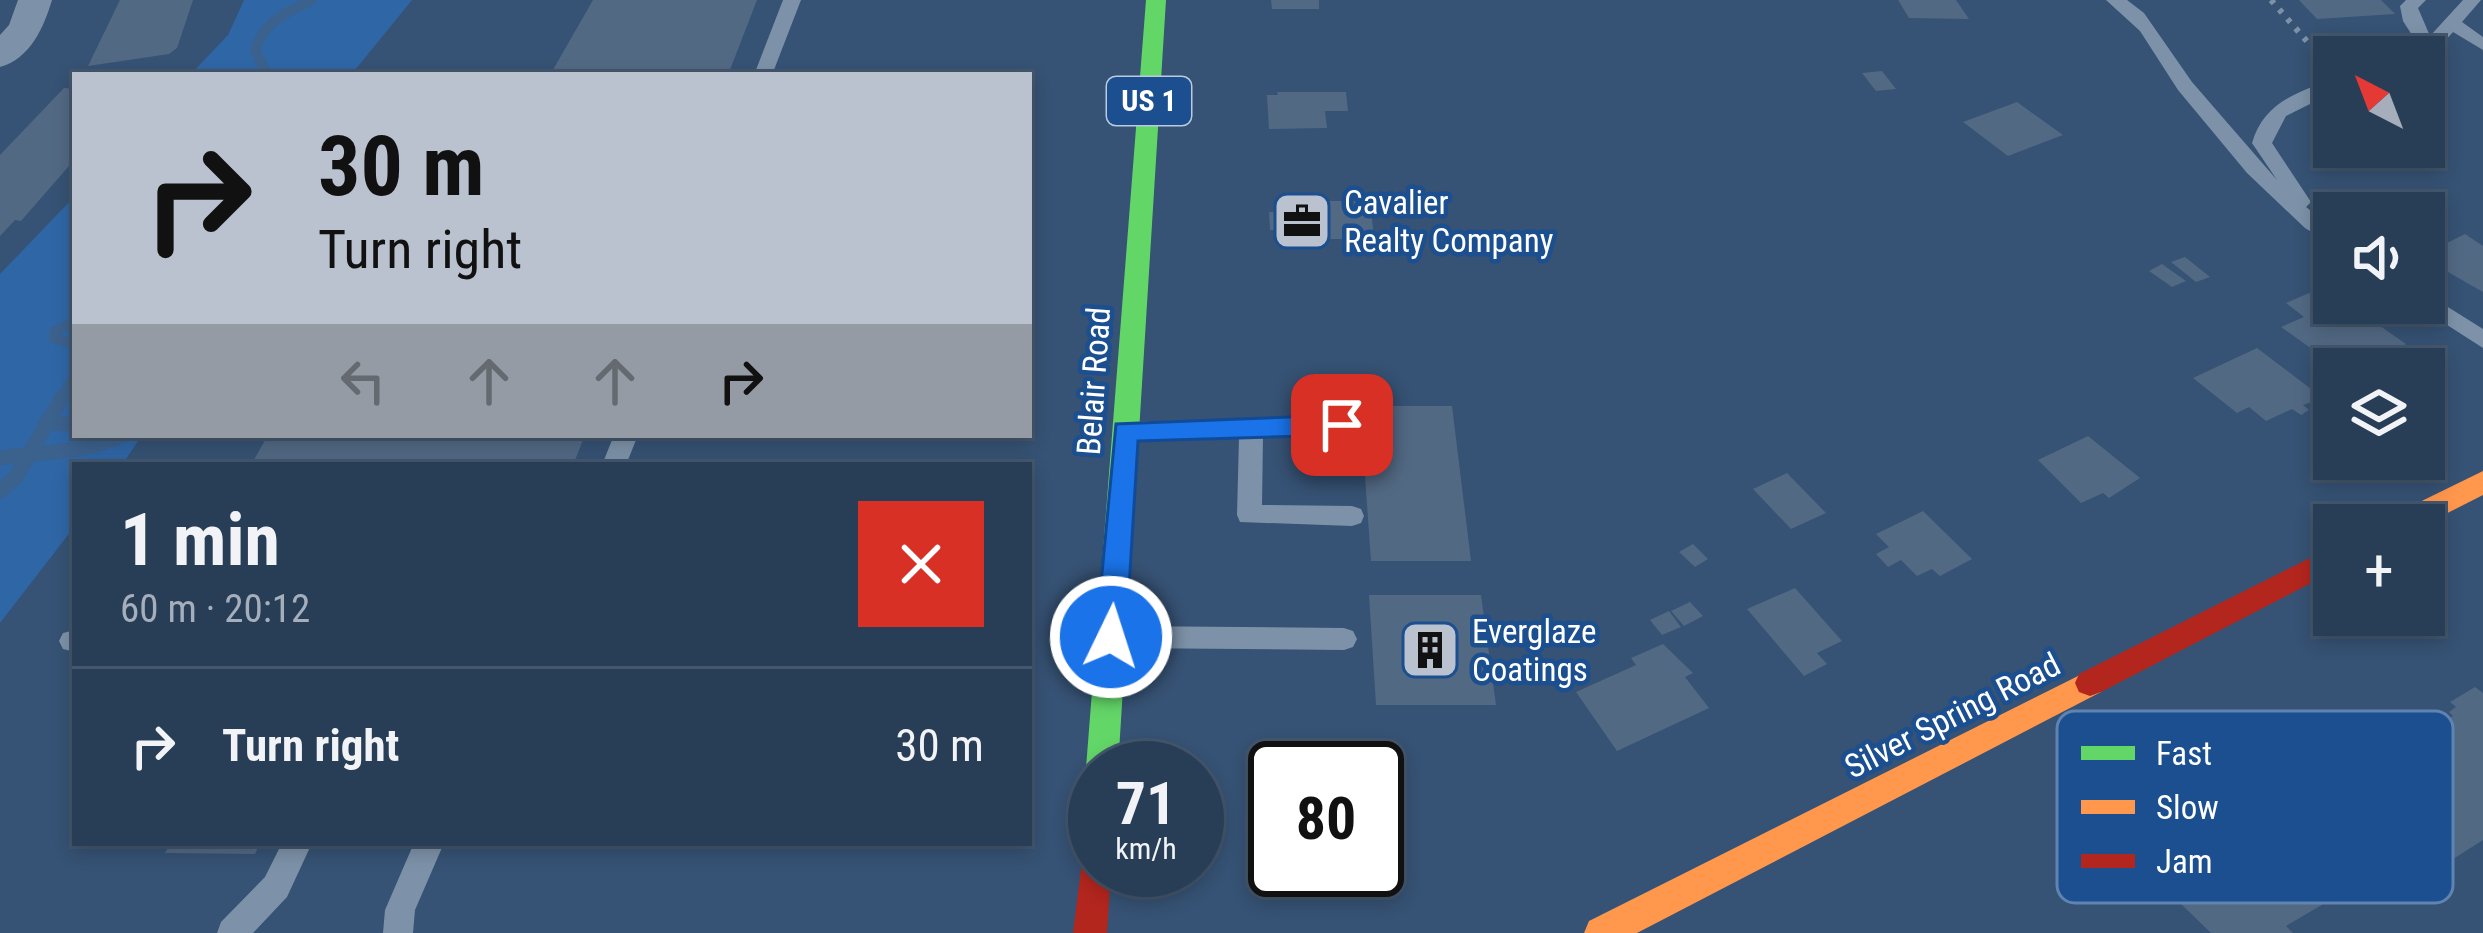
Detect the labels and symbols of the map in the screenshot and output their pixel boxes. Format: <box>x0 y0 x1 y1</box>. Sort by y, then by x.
north arrow <box>2313 36 2445 168</box>
road number: US 1 <box>1107 77 1191 125</box>
place label: Cavalier Realty Company <box>1344 183 1554 260</box>
office icon: Cavalier Realty Company <box>1271 190 1333 252</box>
street label: Belair Road <box>1069 306 1118 456</box>
pin <box>1291 374 1393 476</box>
position arrow <box>1048 574 1174 700</box>
place label: Everglaze Coatings <box>1472 612 1596 689</box>
building icon: Everglaze Coatings <box>1399 619 1461 681</box>
street label: Silver Spring Road <box>1838 644 2066 786</box>
legend <box>2057 711 2453 903</box>
text: Fast <box>2156 734 2212 773</box>
speed limit sign: 80 <box>1248 741 1404 897</box>
text: Slow <box>2156 788 2219 827</box>
text: Jam <box>2156 842 2213 881</box>

